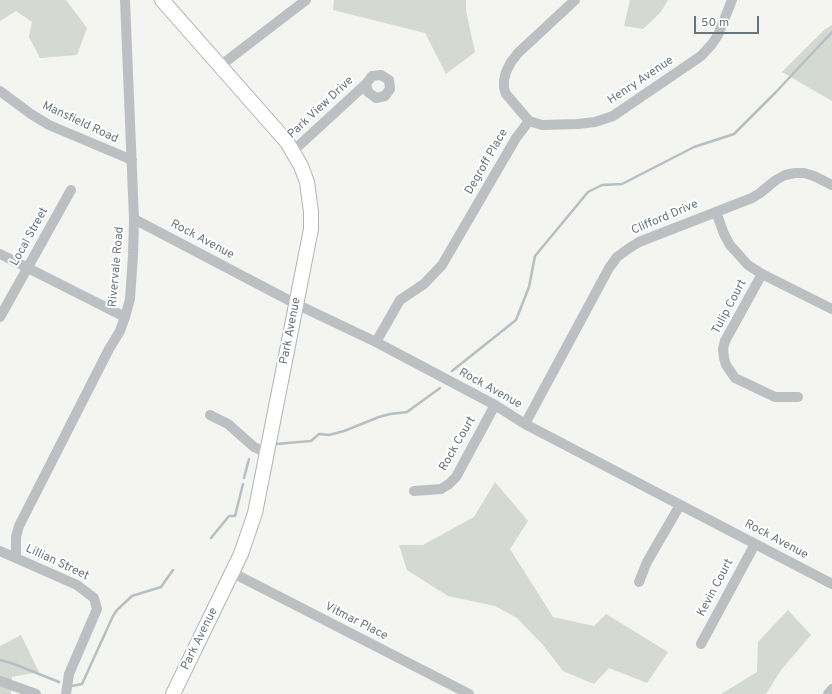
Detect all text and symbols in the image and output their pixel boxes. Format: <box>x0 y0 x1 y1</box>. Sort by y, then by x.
scale bar <box>696 8 761 34</box>
text: 50 m <box>701 15 729 31</box>
street label: Henry Avenue <box>605 54 677 108</box>
street label: Park View Drive <box>285 74 357 142</box>
street label: Mansfield Road <box>40 99 120 147</box>
street label: Degroff Place <box>462 127 512 197</box>
street label: Clifford Drive <box>629 197 701 239</box>
street label: Local Street <box>8 205 52 269</box>
street label: Rock Avenue <box>168 217 236 263</box>
street label: Rivervale Road <box>106 226 128 308</box>
street label: Tulip Court <box>710 277 750 337</box>
street label: Park Avenue <box>277 296 305 366</box>
street label: Rock Avenue <box>456 366 524 412</box>
street label: Rock Court <box>437 414 479 474</box>
street label: Rock Avenue <box>742 517 810 563</box>
street label: Lillian Street <box>23 542 91 584</box>
street label: Kevin Court <box>695 557 737 619</box>
street label: Vitmar Place <box>322 600 390 644</box>
street label: Park Avenue <box>179 605 221 673</box>

